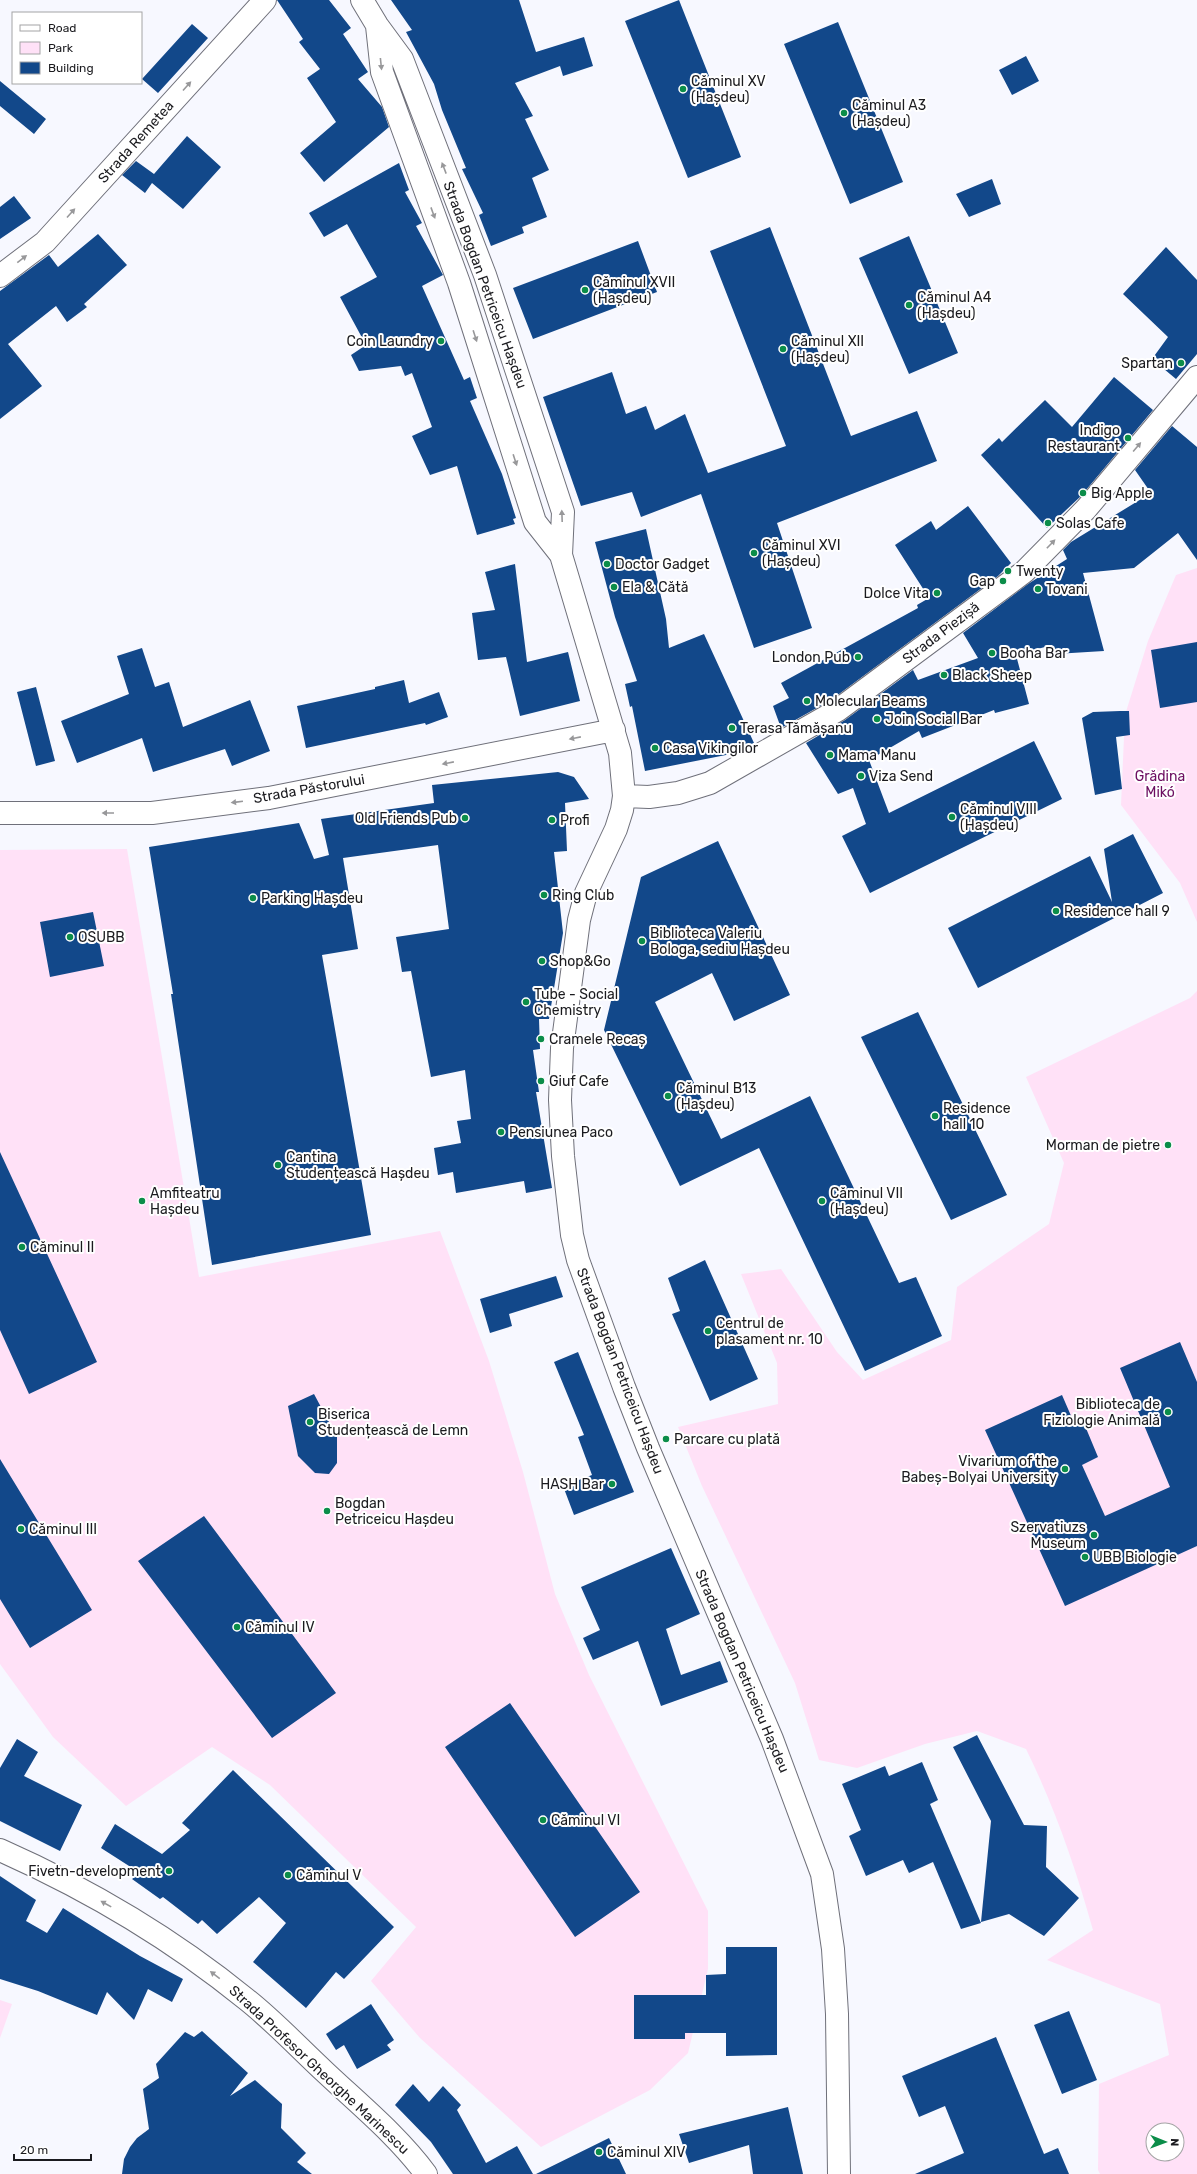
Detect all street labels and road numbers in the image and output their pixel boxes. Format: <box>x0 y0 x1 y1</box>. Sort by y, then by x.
street label: Strada Remetea <box>95 97 177 187</box>
street label: Strada Bogdan Petriceicu Hașdeu <box>440 179 530 391</box>
street label: Strada Piezișă <box>899 598 983 668</box>
street label: Strada Păstorului <box>252 771 366 807</box>
street label: Strada Bogdan Petriceicu Hașdeu <box>573 1266 667 1476</box>
street label: Strada Bogdan Petriceicu Hașdeu <box>691 1567 793 1775</box>
street label: Strada Profesor Gheorghe Marinescu <box>225 1982 413 2158</box>

